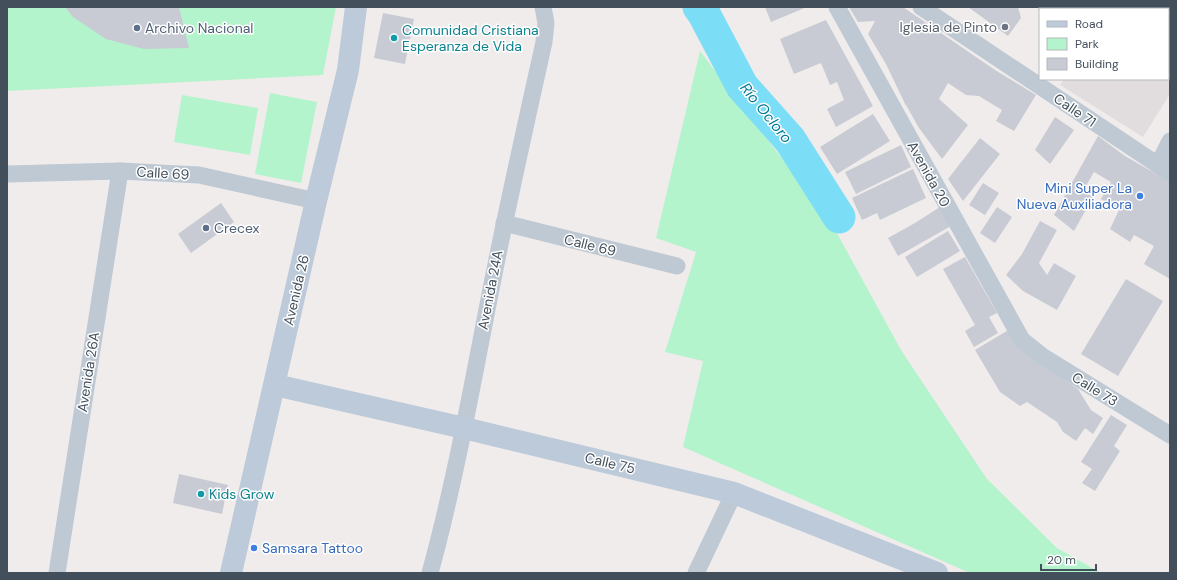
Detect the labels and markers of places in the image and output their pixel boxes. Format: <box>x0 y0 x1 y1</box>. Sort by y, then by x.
place label: Iglesia de Pinto <box>900 18 997 36</box>
place label: Archivo Nacional <box>145 19 253 37</box>
place label: Comunidad Cristiana Esperanza de Vida <box>402 21 539 55</box>
marker: Iglesia de Pinto <box>1000 22 1010 32</box>
marker: Archivo Nacional <box>132 23 142 33</box>
marker: Comunidad Cristiana Esperanza de Vida <box>389 33 399 43</box>
place label: Mini Super La Nueva Auxiliadora <box>1017 179 1132 213</box>
marker: Mini Super La Nueva Auxiliadora <box>1135 191 1145 201</box>
place label: Crecex <box>214 219 260 237</box>
marker: Crecex <box>201 223 211 233</box>
place label: Kids Grow <box>209 485 275 503</box>
marker: Kids Grow <box>196 489 206 499</box>
place label: Samsara Tattoo <box>262 539 363 557</box>
marker: Samsara Tattoo <box>249 543 259 553</box>

